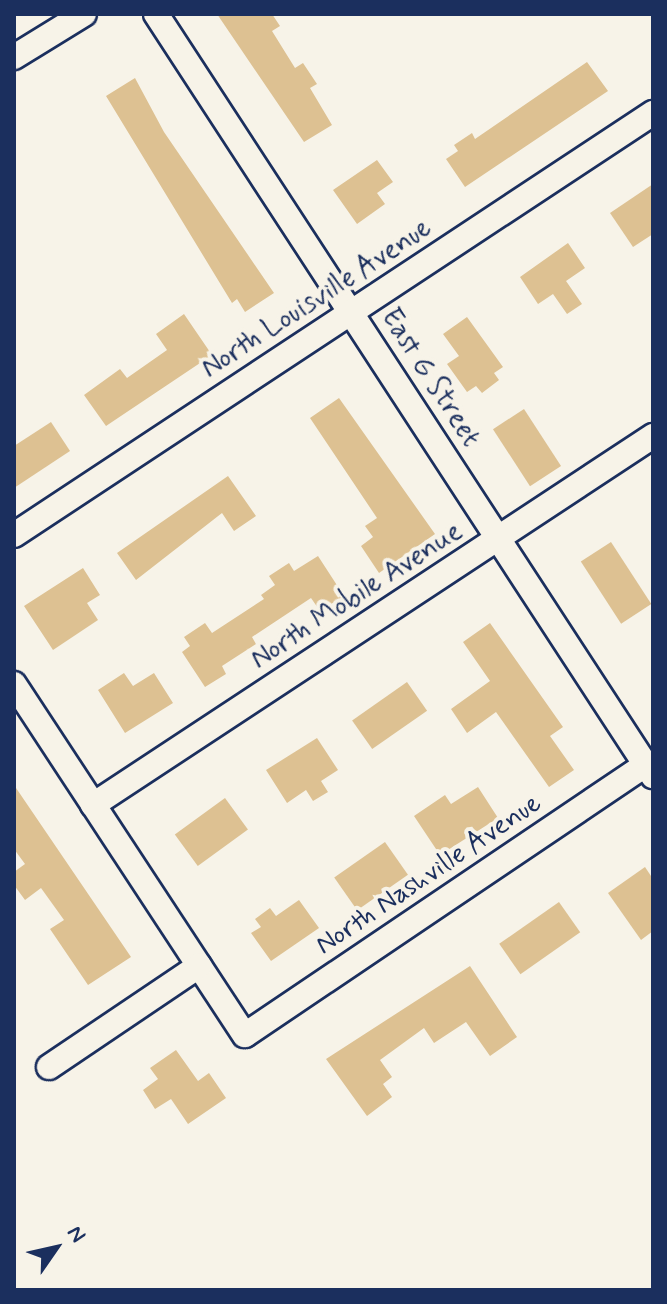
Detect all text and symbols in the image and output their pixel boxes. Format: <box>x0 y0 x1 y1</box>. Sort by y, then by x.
street label: North Louisville Avenue <box>194 211 440 387</box>
street label: East G Street <box>371 300 489 456</box>
street label: North Mobile Avenue <box>245 515 469 677</box>
street label: North Nashville Avenue <box>308 786 550 964</box>
north arrow <box>16 1208 96 1288</box>
text: N <box>60 1221 92 1248</box>

